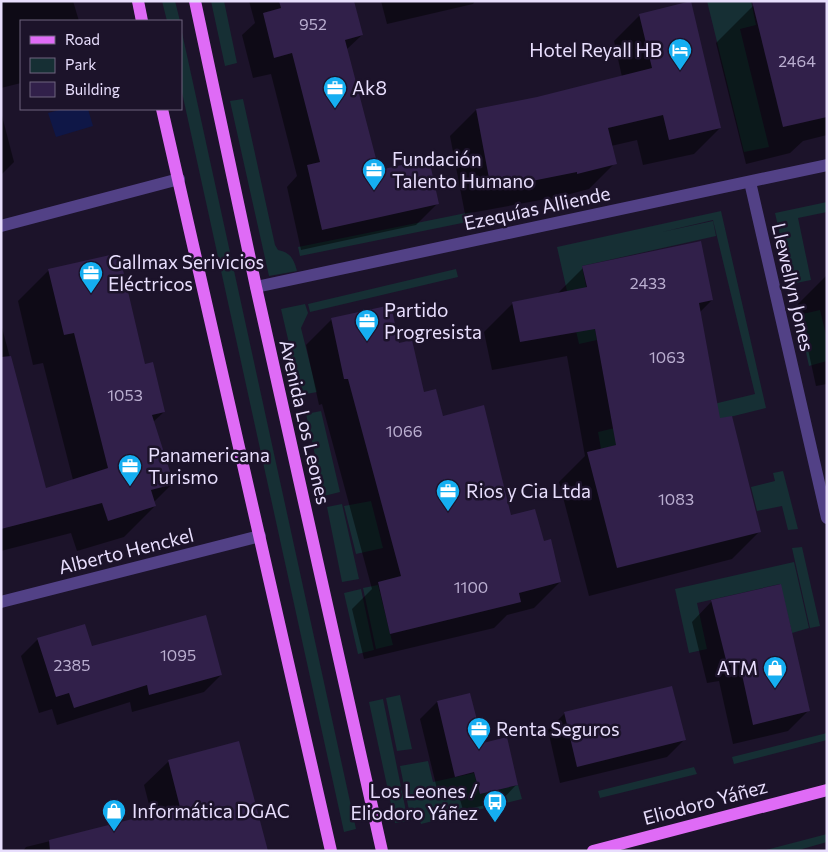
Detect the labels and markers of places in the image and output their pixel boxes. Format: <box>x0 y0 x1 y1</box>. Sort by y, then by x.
hotel icon: Hotel Reyall HB <box>667 37 693 71</box>
place label: Hotel Reyall HB <box>529 38 662 61</box>
office icon: Ak8 <box>322 75 348 109</box>
place label: Ak8 <box>352 76 387 99</box>
place label: Fundación Talento Humano <box>392 147 534 192</box>
office icon: Fundación Talento Humano <box>361 157 387 191</box>
place label: Gallmax Serivicios Eléctricos <box>108 250 264 295</box>
office icon: Gallmax Serivicios Eléctricos <box>78 260 104 294</box>
place label: Partido Progresista <box>384 298 482 343</box>
office icon: Partido Progresista <box>354 308 380 342</box>
place label: Panamericana Turismo <box>148 443 270 488</box>
office icon: Panamericana Turismo <box>117 453 143 487</box>
office icon: Rios y Cia Ltda <box>435 478 461 512</box>
place label: Rios y Cia Ltda <box>466 479 591 502</box>
shop icon: ATM <box>762 655 788 689</box>
place label: ATM <box>717 656 758 679</box>
office icon: Renta Seguros <box>466 716 492 750</box>
place label: Renta Seguros <box>496 717 620 740</box>
place label: Los Leones / Eliodoro Yáñez <box>350 779 478 824</box>
bus stop icon: Los Leones / Eliodoro Yáñez <box>482 789 508 823</box>
shop icon: Informática DGAC <box>101 798 127 832</box>
place label: Informática DGAC <box>132 799 290 822</box>

